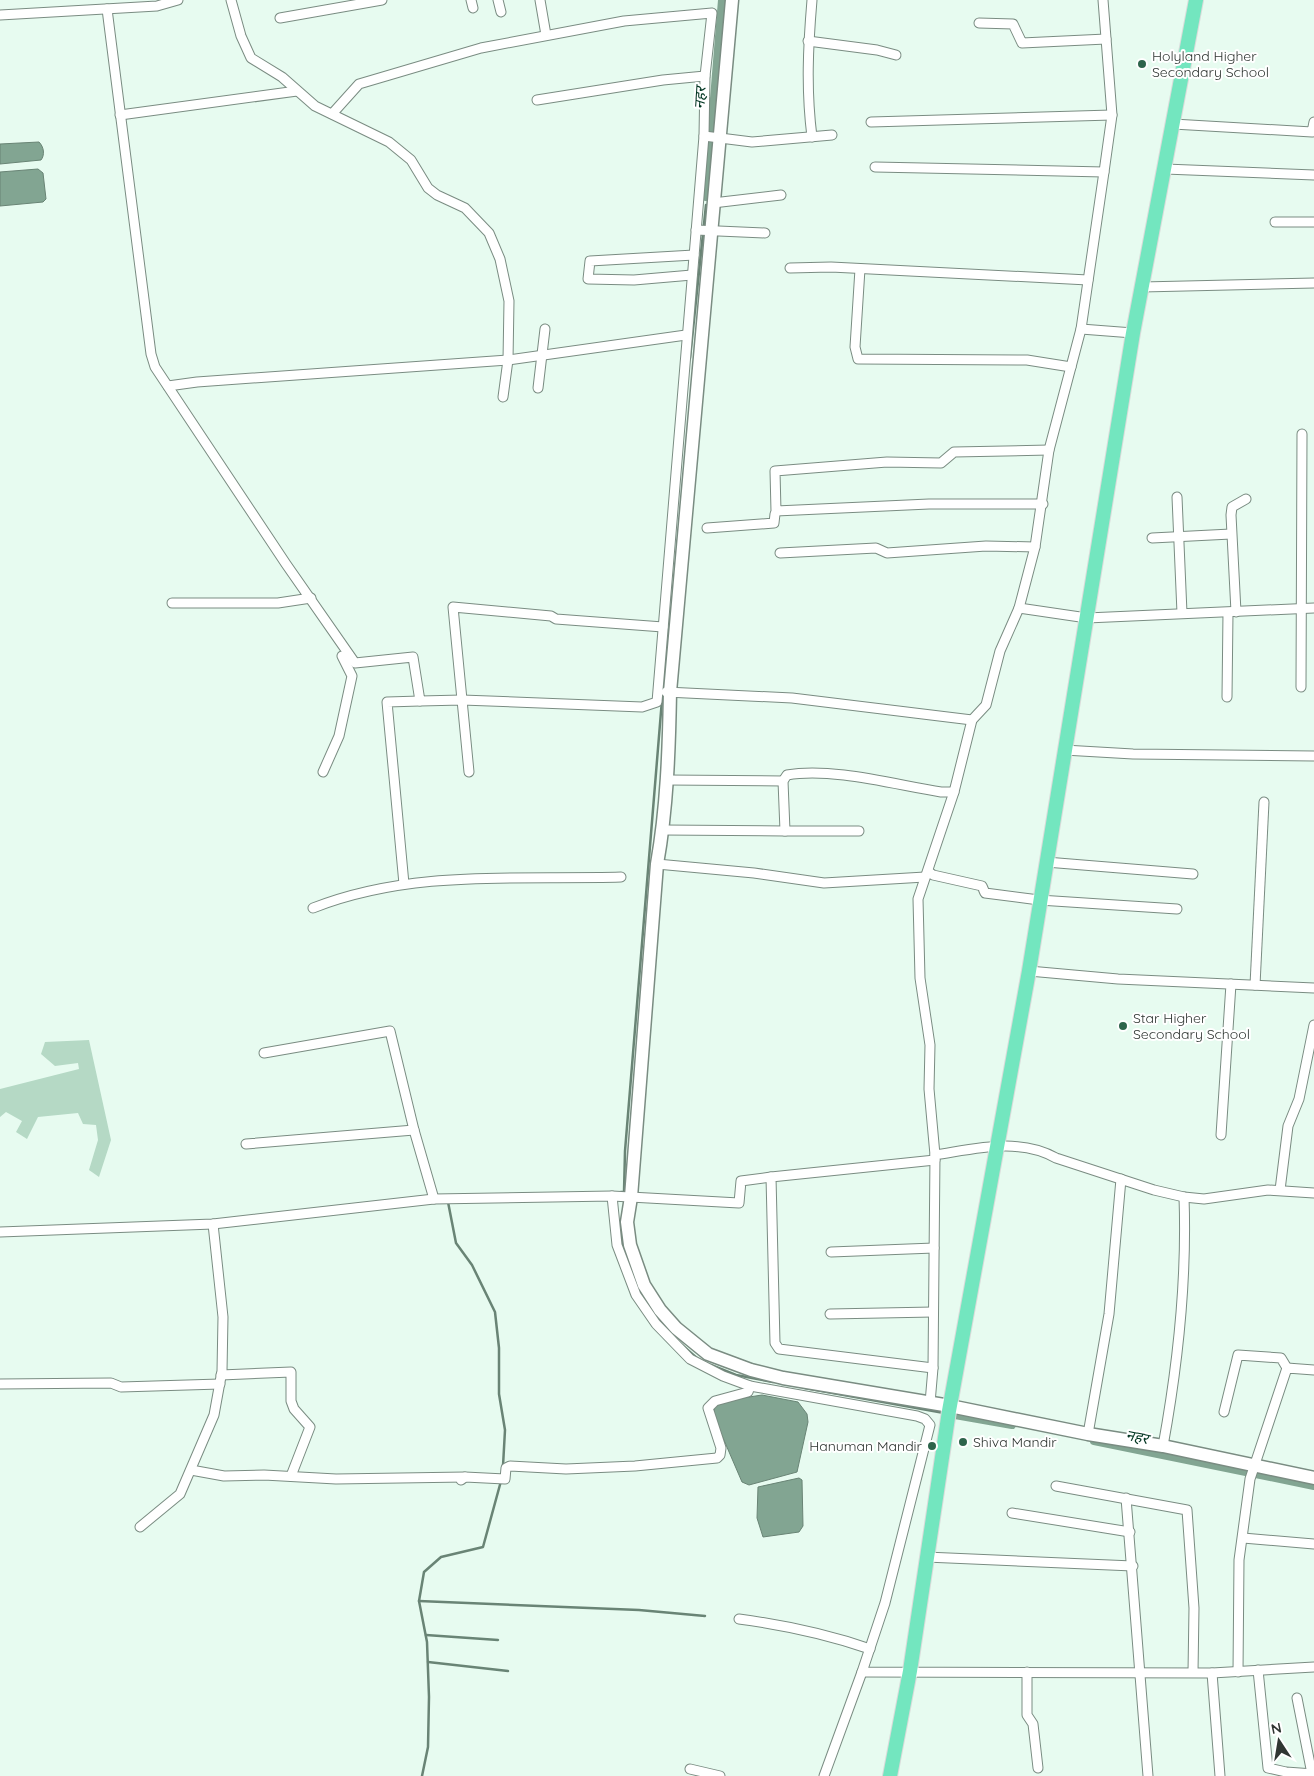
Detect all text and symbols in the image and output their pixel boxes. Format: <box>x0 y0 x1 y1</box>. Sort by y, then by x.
place label: Holyland Higher Secondary School <box>1152 47 1269 81</box>
marker: Holyland Higher Secondary School <box>1136 58 1148 70</box>
water label: नहर <box>689 83 710 110</box>
place label: Star Higher Secondary School <box>1133 1009 1250 1043</box>
marker: Star Higher Secondary School <box>1117 1020 1129 1032</box>
water label: नहर <box>1124 1425 1153 1449</box>
place label: Shiva Mandir <box>973 1433 1057 1451</box>
marker: Shiva Mandir <box>957 1436 969 1448</box>
place label: Hanuman Mandir <box>809 1437 923 1455</box>
marker: Hanuman Mandir <box>926 1440 938 1452</box>
north arrow <box>1254 1716 1304 1766</box>
text: N <box>1269 1718 1283 1738</box>

